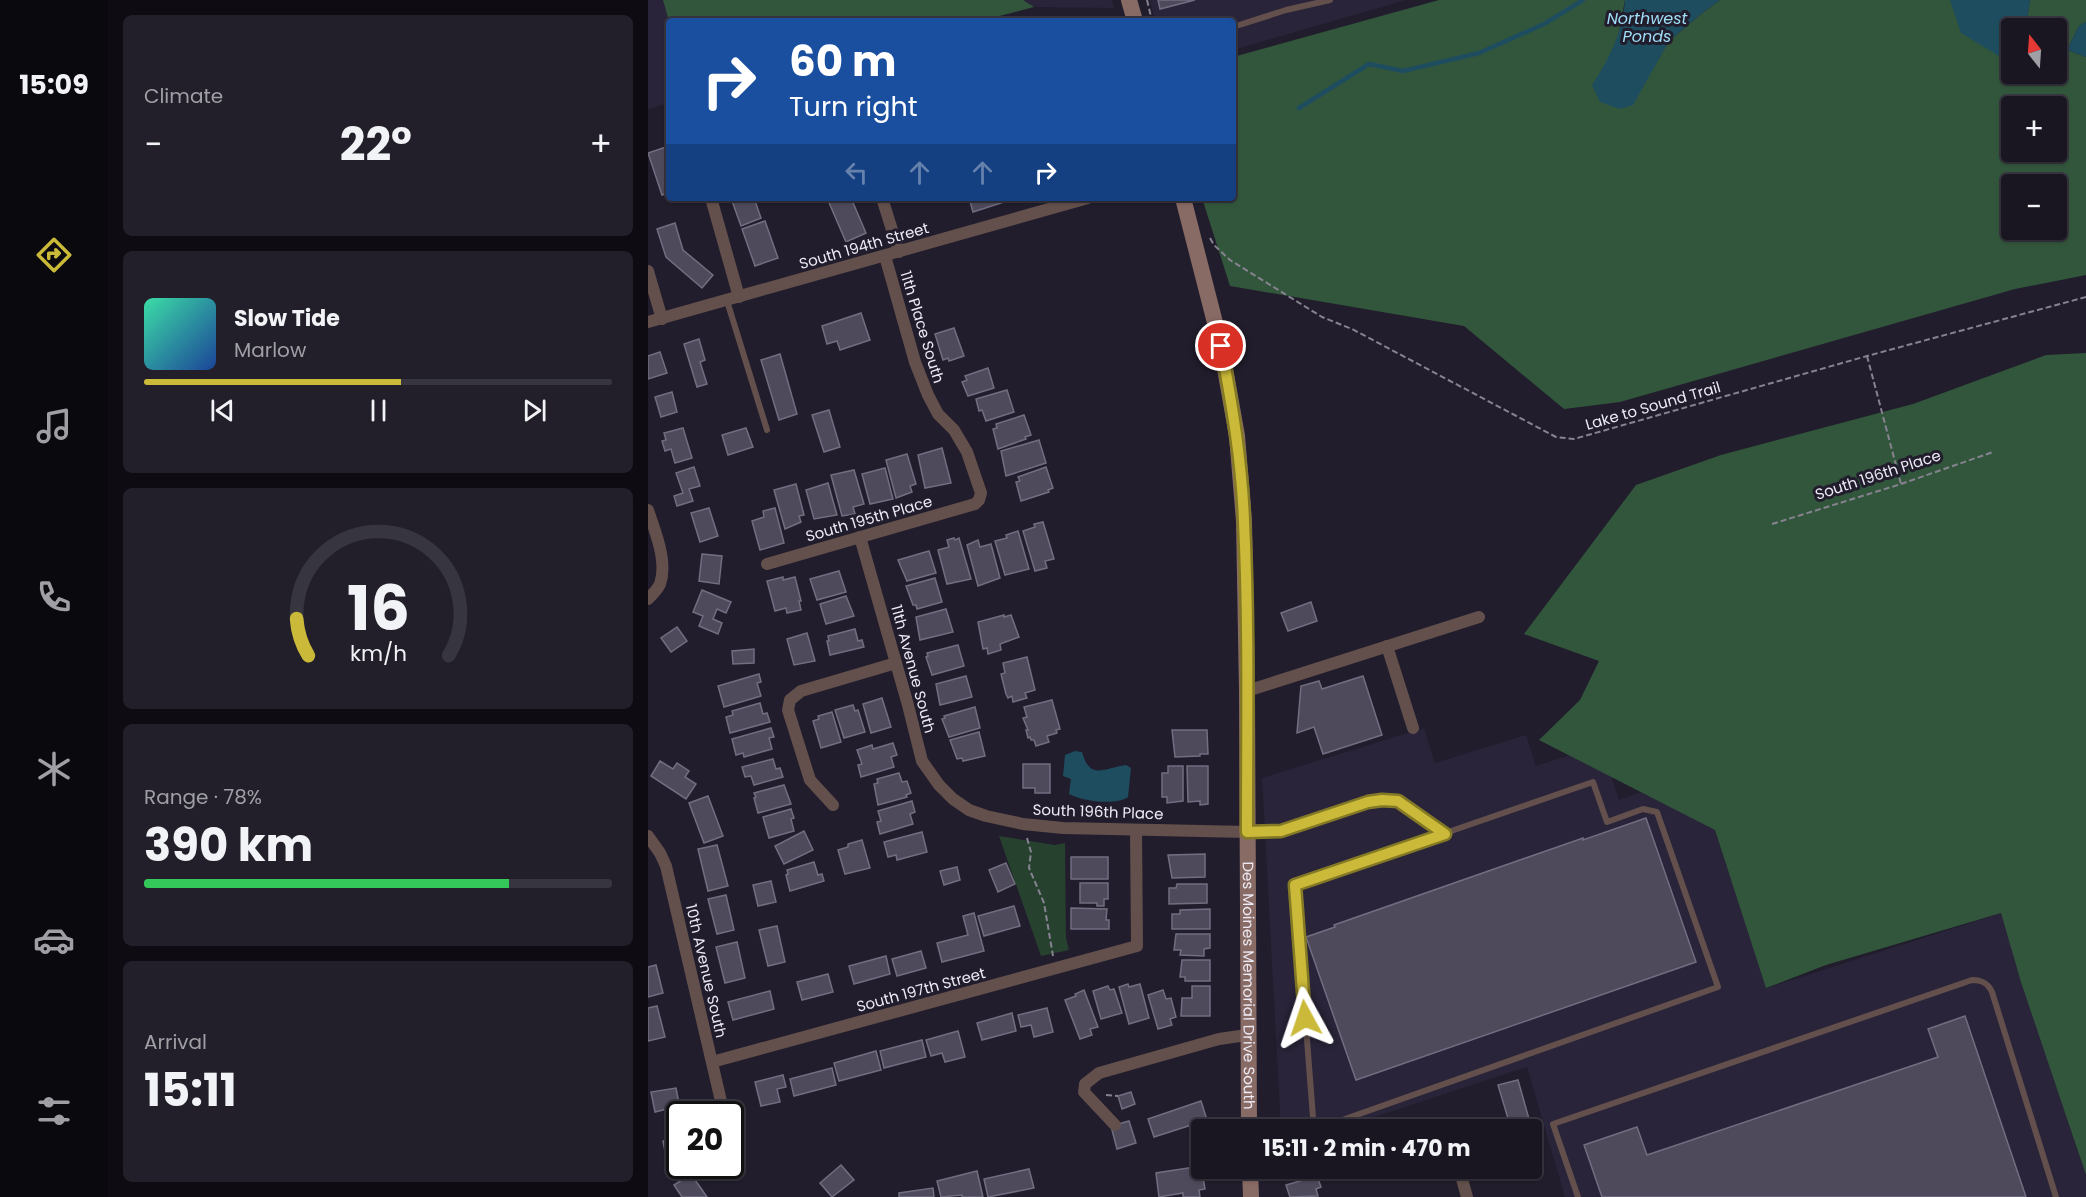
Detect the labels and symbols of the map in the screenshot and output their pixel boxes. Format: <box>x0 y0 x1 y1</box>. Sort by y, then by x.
water label: Northwest Ponds <box>1607 7 1689 48</box>
north arrow <box>2001 18 2067 84</box>
street label: South 194th Street <box>797 217 931 274</box>
street label: 11th Place South <box>895 268 950 386</box>
pin <box>1195 320 1246 371</box>
street label: Lake to Sound Trail <box>1583 376 1723 435</box>
street label: South 196th Place <box>1812 444 1943 505</box>
street label: South 195th Place <box>803 490 935 547</box>
street label: 11th Avenue South <box>886 602 941 735</box>
street label: South 196th Place <box>1032 799 1164 824</box>
street label: Des Moines Memorial Drive South <box>1238 861 1260 1110</box>
street label: 10th Avenue South <box>681 902 732 1040</box>
street label: South 197th Street <box>854 962 988 1017</box>
position arrow <box>1273 986 1337 1050</box>
speed limit sign: 20 <box>666 1101 744 1179</box>

